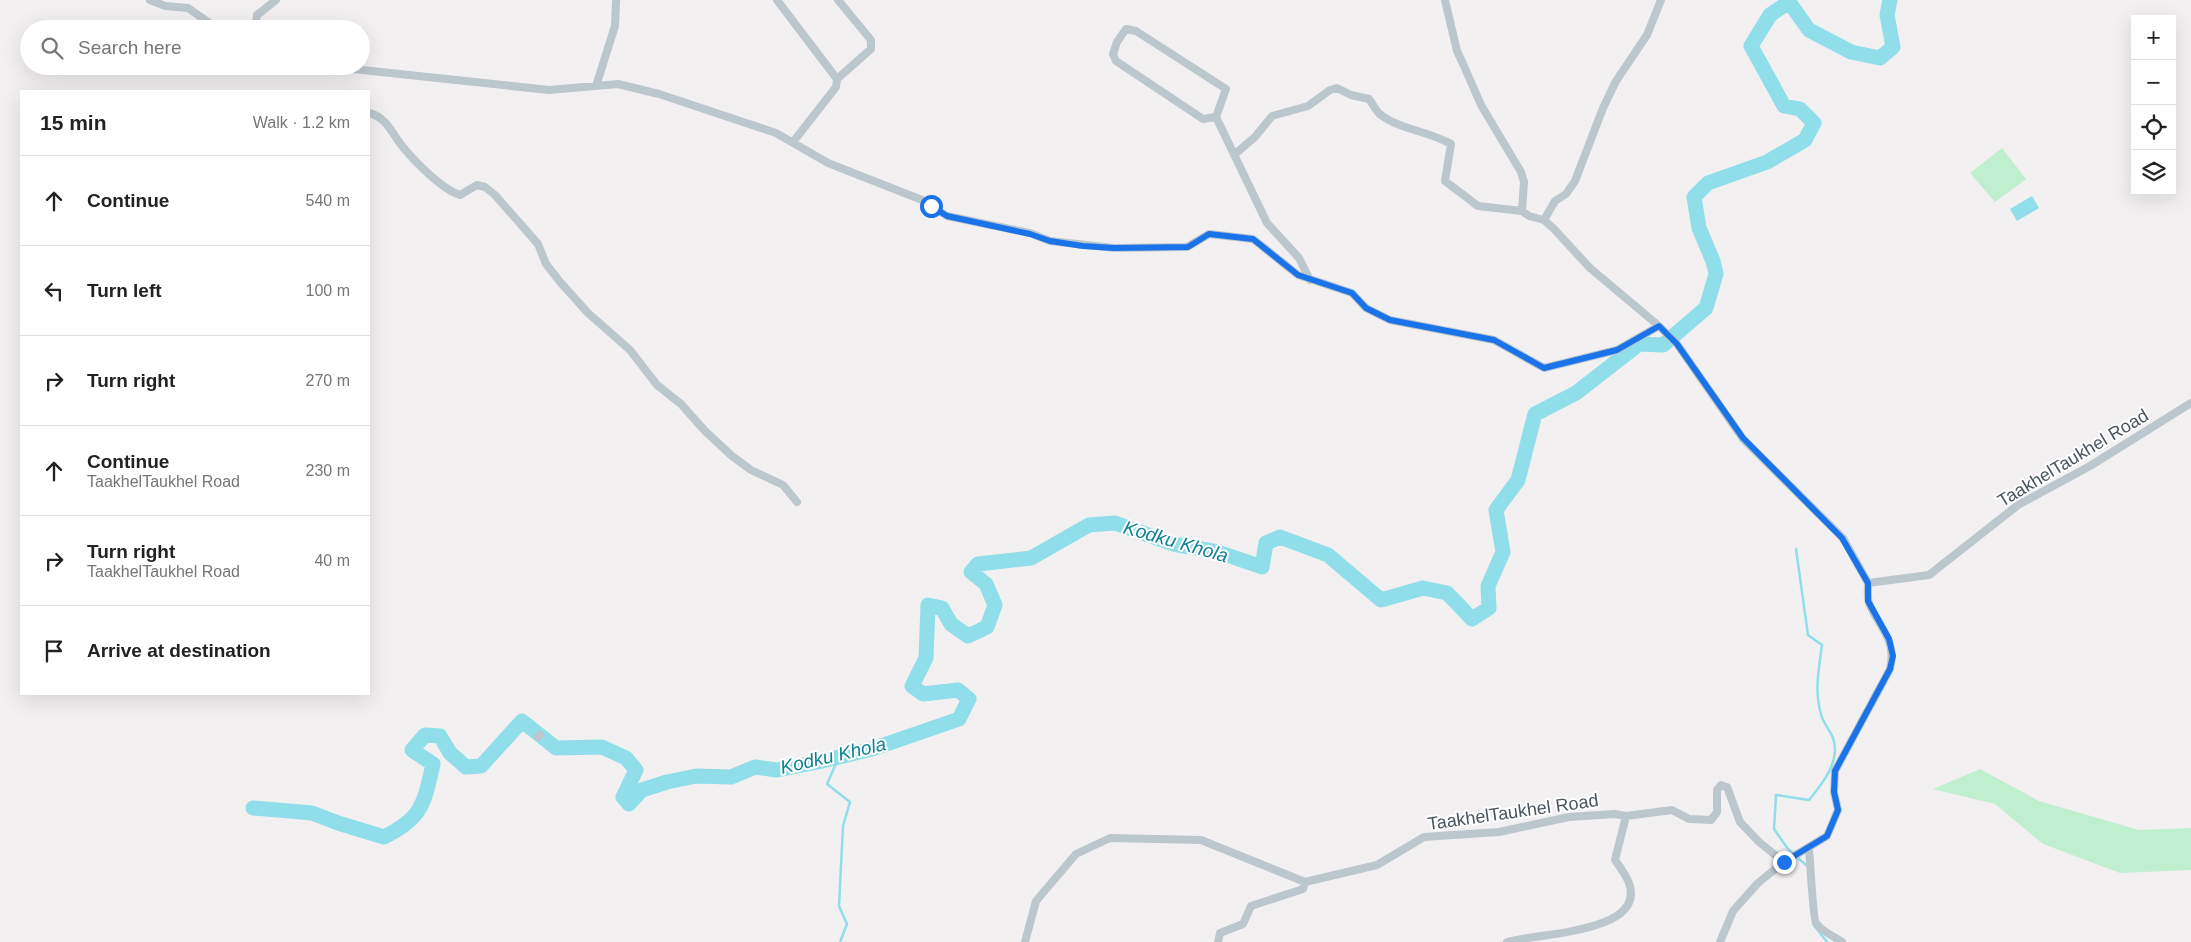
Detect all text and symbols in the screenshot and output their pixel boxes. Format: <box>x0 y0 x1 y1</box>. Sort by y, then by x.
map controls <box>2131 15 2176 195</box>
button: + <box>2131 15 2176 60</box>
search box <box>20 20 370 75</box>
icon: search <box>38 34 66 62</box>
text: Search here <box>78 37 182 58</box>
button: − <box>2131 60 2176 105</box>
button: locate <box>2131 105 2176 150</box>
text: 15 min <box>40 111 107 134</box>
text: Walk · 1.2 km <box>253 114 350 131</box>
button: layers <box>2131 150 2176 195</box>
icon: ahead <box>40 187 68 215</box>
text: Continue <box>87 190 169 211</box>
text: 540 m <box>306 192 350 209</box>
route start <box>920 195 943 218</box>
icon: left <box>40 277 68 305</box>
text: Turn left <box>87 280 162 301</box>
text: 100 m <box>306 282 350 299</box>
icon: right <box>40 367 68 395</box>
text: Turn right <box>87 370 175 391</box>
text: 270 m <box>306 372 350 389</box>
street label: TaakhelTaukhel Road <box>1994 405 2152 511</box>
text: Continue <box>87 451 169 472</box>
icon: ahead <box>40 457 68 485</box>
text: 230 m <box>306 462 350 479</box>
text: TaakhelTaukhel Road <box>87 473 240 490</box>
water label: Kodku Khola <box>1121 517 1231 566</box>
text: Turn right <box>87 541 175 562</box>
icon: right <box>40 547 68 575</box>
text: 40 m <box>314 552 350 569</box>
text: TaakhelTaukhel Road <box>87 563 240 580</box>
icon: arrive <box>40 637 68 665</box>
text: Arrive at destination <box>87 640 271 661</box>
water label: Kodku Khola <box>778 733 888 778</box>
street label: TaakhelTaukhel Road <box>1426 790 1600 834</box>
route end <box>1773 851 1796 874</box>

